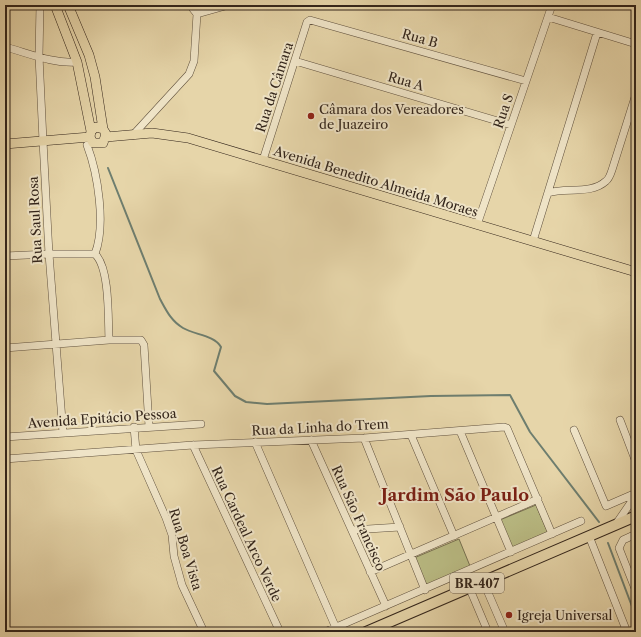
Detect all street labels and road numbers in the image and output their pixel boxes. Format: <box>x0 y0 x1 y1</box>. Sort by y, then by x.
street label: Rua B <box>400 25 440 51</box>
street label: Rua da Câmara <box>252 40 296 134</box>
street label: Rua A <box>386 68 426 94</box>
street label: Rua S <box>490 91 516 130</box>
street label: Avenida Benedito Almeida Moraes <box>271 142 481 220</box>
street label: Rua Saul Rosa <box>25 176 45 264</box>
street label: Avenida Epitácio Pessoa <box>26 405 177 431</box>
street label: Rua da Linha do Trem <box>251 415 389 439</box>
street label: Rua São Francisco <box>329 463 389 573</box>
street label: Rua Cardeal Arco Verde <box>209 464 285 604</box>
street label: Rua Boa Vista <box>166 506 206 592</box>
road number: BR-407 <box>450 573 504 593</box>

